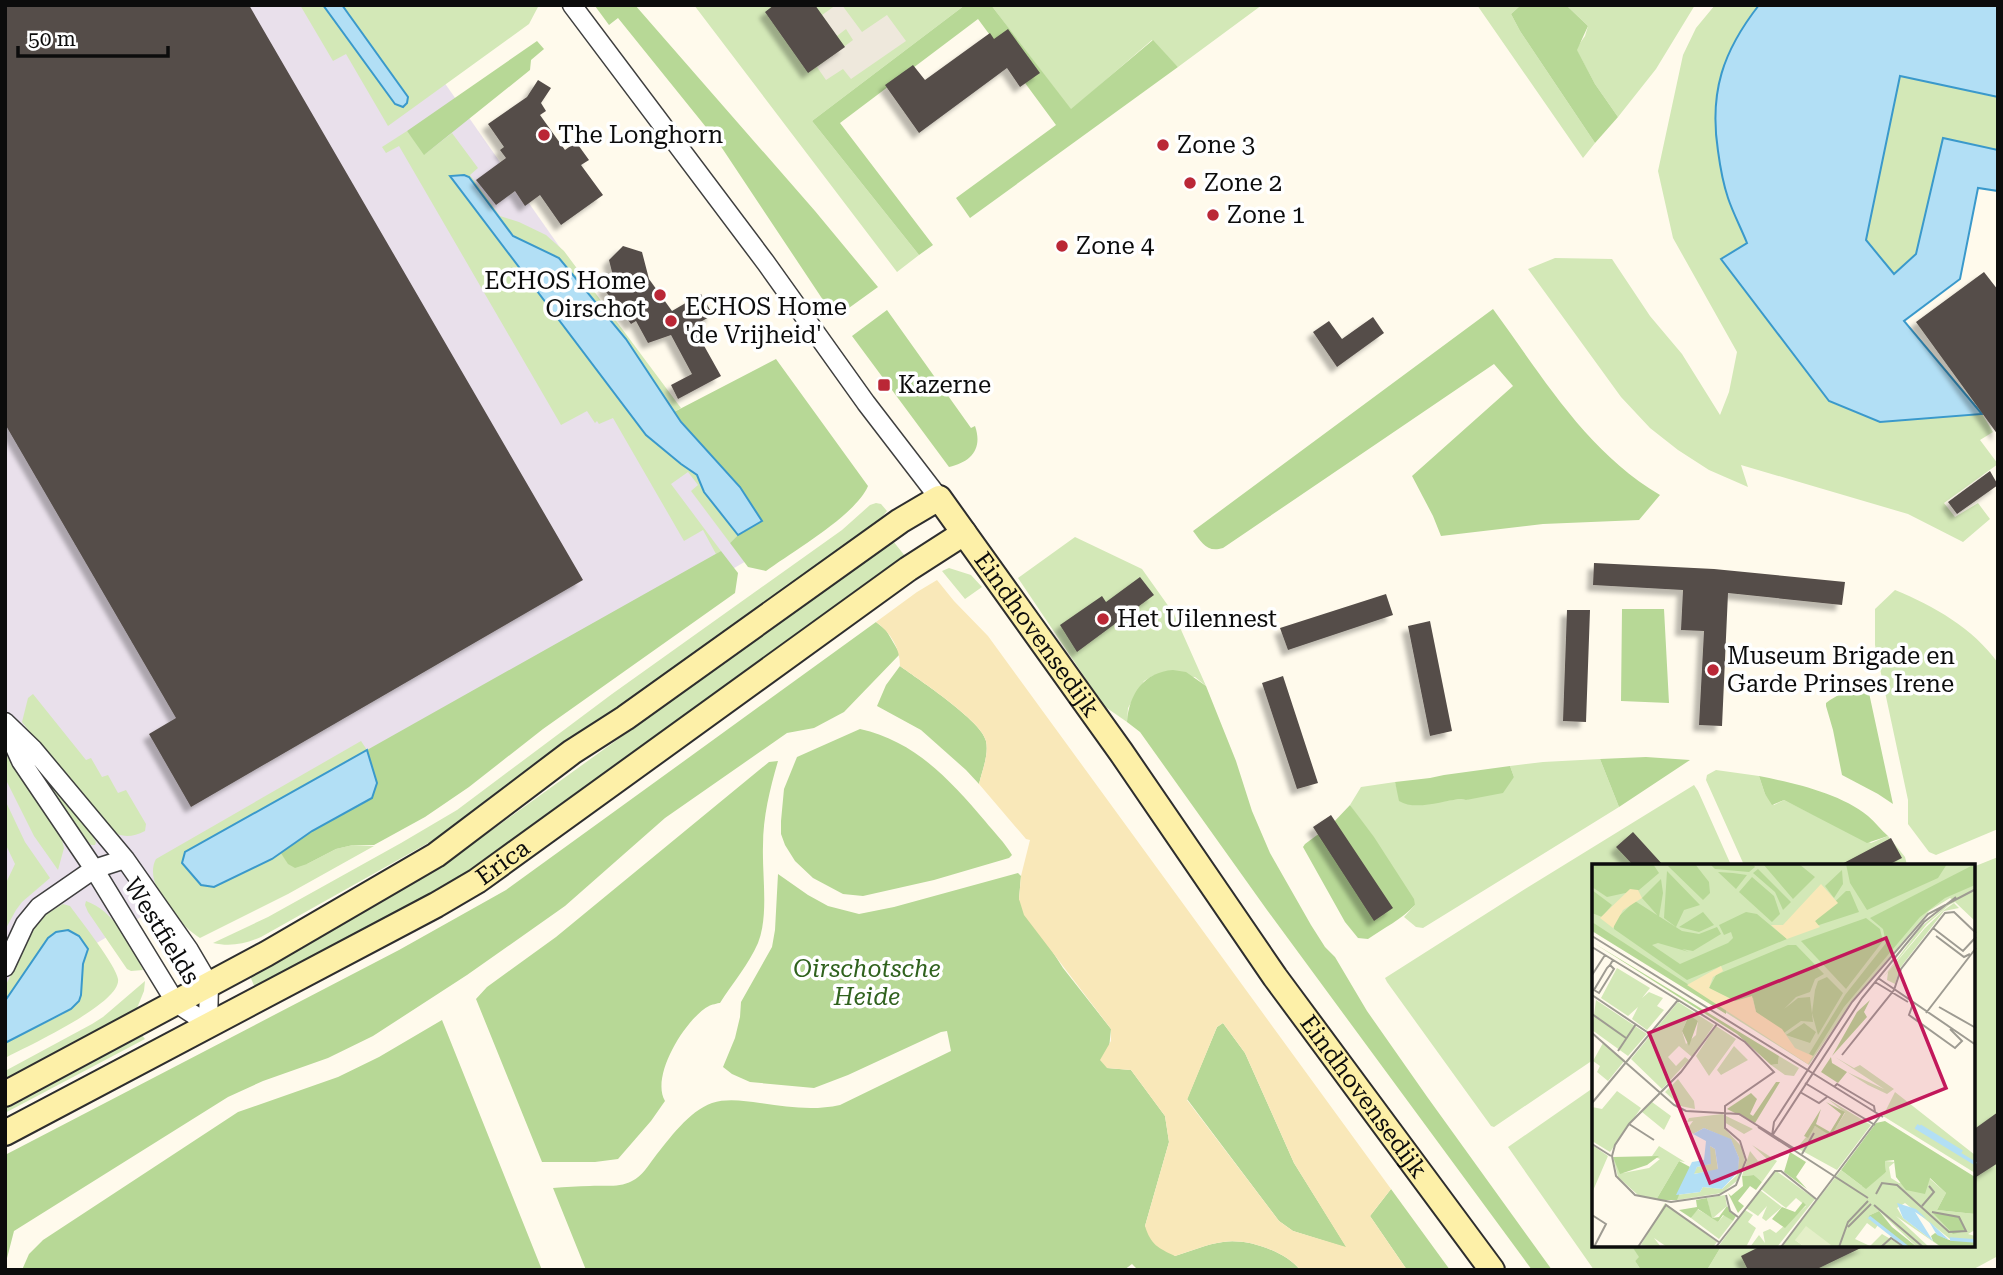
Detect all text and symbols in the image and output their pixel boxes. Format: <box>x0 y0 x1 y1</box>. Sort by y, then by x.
scale bar <box>18 14 168 58</box>
text: 50 m <box>28 27 76 51</box>
place label: The Longhorn <box>558 121 723 149</box>
marker: The Longhorn <box>536 127 552 143</box>
place label: Zone 3 <box>1177 131 1255 159</box>
marker: Zone 3 <box>1155 137 1171 153</box>
place label: Zone 2 <box>1204 169 1282 197</box>
marker: Zone 2 <box>1182 175 1198 191</box>
place label: Zone 1 <box>1227 201 1305 229</box>
marker: Zone 1 <box>1205 207 1221 223</box>
place label: Zone 4 <box>1076 232 1155 260</box>
marker: Zone 4 <box>1054 238 1070 254</box>
place label: ECHOS Home Oirschot <box>484 267 646 323</box>
marker: ECHOS Home Oirschot <box>652 287 668 303</box>
place label: ECHOS Home 'de Vrijheid' <box>685 293 847 349</box>
marker: ECHOS Home 'de Vrijheid' <box>663 313 679 329</box>
place label: Kazerne <box>898 371 991 399</box>
marker: Kazerne <box>876 377 892 393</box>
street label: Eindhovensedijk <box>968 547 1105 722</box>
place label: Het Uilennest <box>1117 605 1277 633</box>
marker: Het Uilennest <box>1095 611 1111 627</box>
place label: Museum Brigade en Garde Prinses Irene <box>1727 642 1955 698</box>
marker: Museum Brigade en Garde Prinses Irene <box>1705 662 1721 678</box>
street label: Erica <box>471 834 535 891</box>
inset map <box>1592 864 1975 1247</box>
street label: Westfields <box>118 873 206 989</box>
park label: Oirschotsche Heide <box>793 955 941 1011</box>
street label: Eindhovensedijk <box>1294 1010 1433 1184</box>

